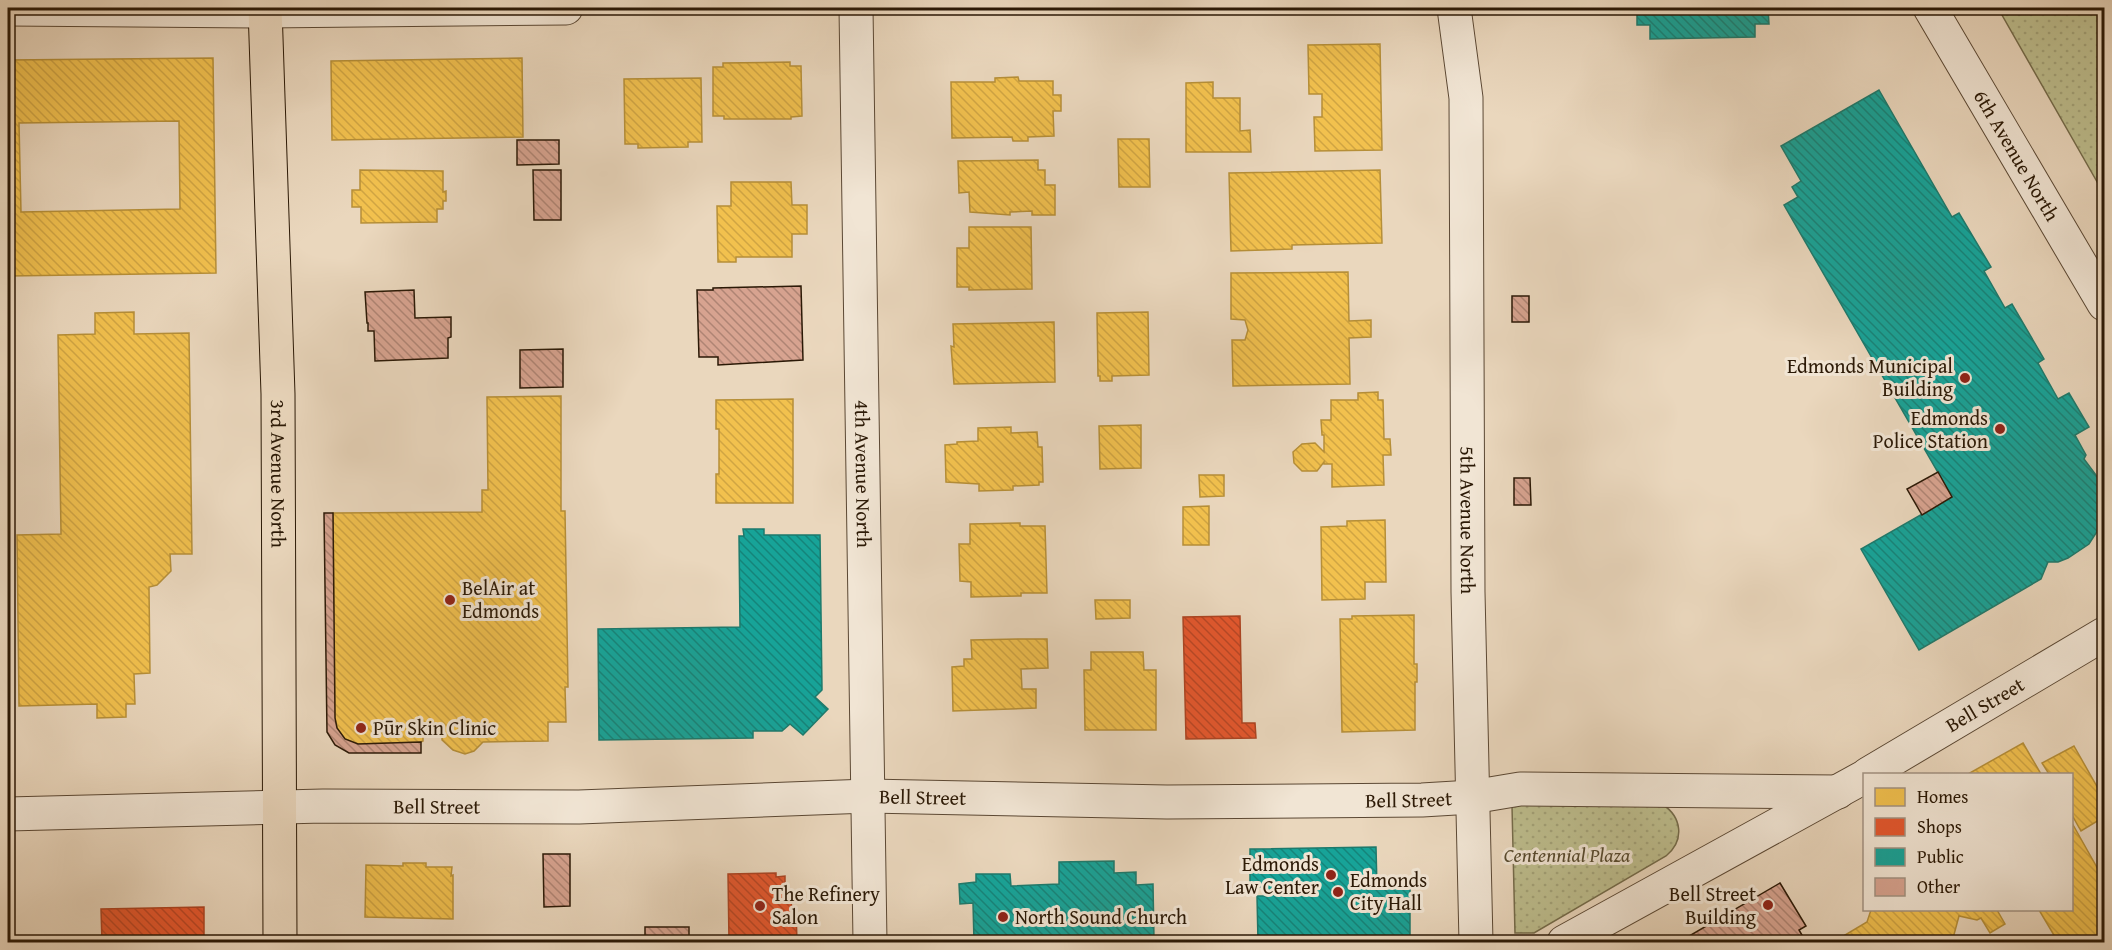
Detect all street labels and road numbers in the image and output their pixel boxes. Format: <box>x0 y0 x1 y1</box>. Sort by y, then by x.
street label: 6th Avenue North <box>1967 84 2067 226</box>
street label: 3rd Avenue North <box>264 399 294 548</box>
street label: 4th Avenue North <box>848 400 879 548</box>
street label: 5th Avenue North <box>1453 446 1483 594</box>
street label: Bell Street <box>1940 670 2030 739</box>
street label: Bell Street <box>879 781 966 812</box>
street label: Bell Street <box>1365 783 1453 814</box>
street label: Bell Street <box>393 791 480 821</box>

